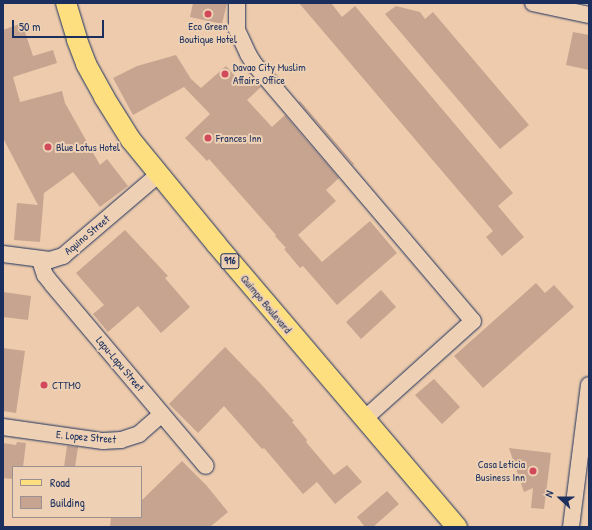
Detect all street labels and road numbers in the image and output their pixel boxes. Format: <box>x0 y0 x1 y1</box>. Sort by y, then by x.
street label: Aquino Street <box>62 212 112 258</box>
road number: 916 <box>220 253 240 269</box>
street label: Quimpo Boulevard <box>238 272 294 336</box>
street label: Lapu-Lapu Street <box>93 334 147 394</box>
street label: E. Lopez Street <box>55 428 117 446</box>

